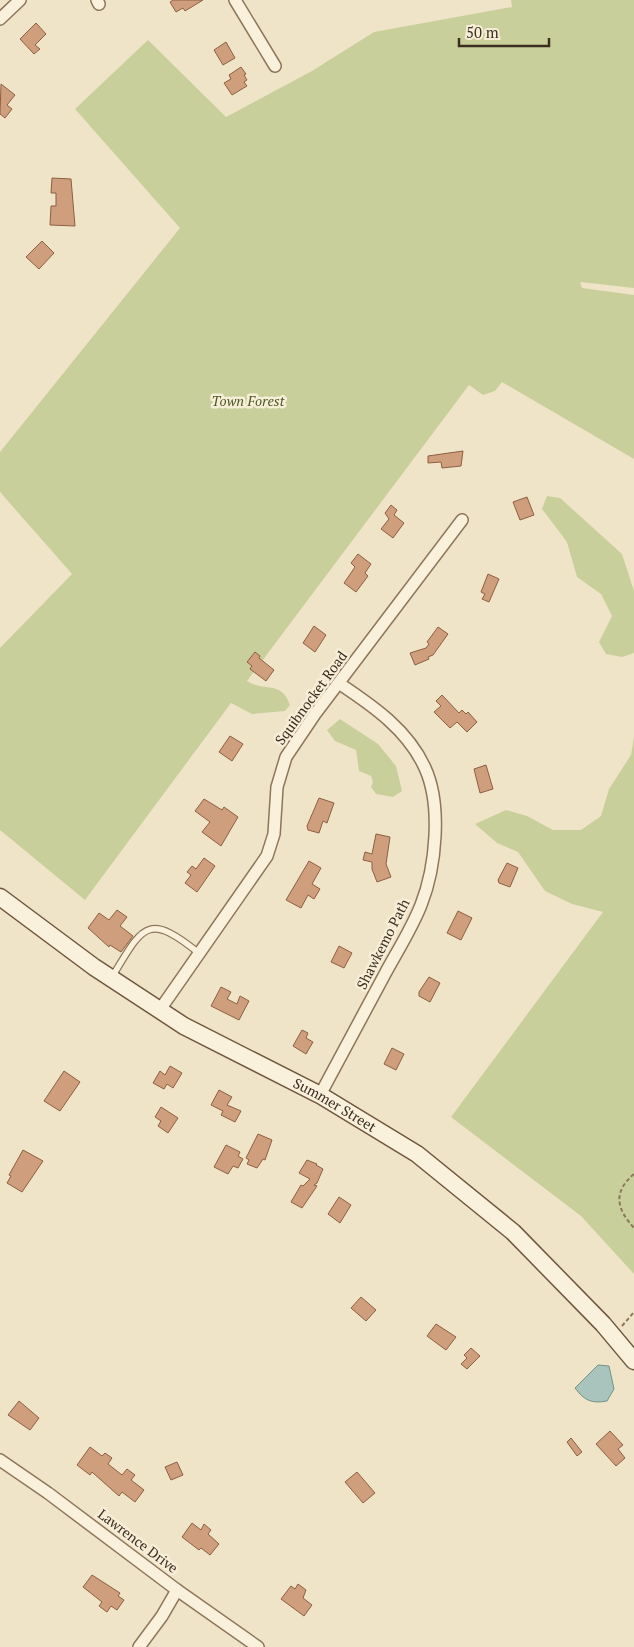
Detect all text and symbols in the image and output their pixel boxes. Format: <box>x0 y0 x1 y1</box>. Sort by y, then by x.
scale bar <box>459 15 549 47</box>
text: 50 m <box>466 22 499 42</box>
park label: Town Forest <box>212 391 285 410</box>
street label: Squibnocket Road <box>270 647 351 748</box>
street label: Shawkemo Path <box>352 895 414 992</box>
street label: Summer Street <box>290 1073 381 1136</box>
street label: Lawrence Drive <box>94 1504 182 1577</box>

